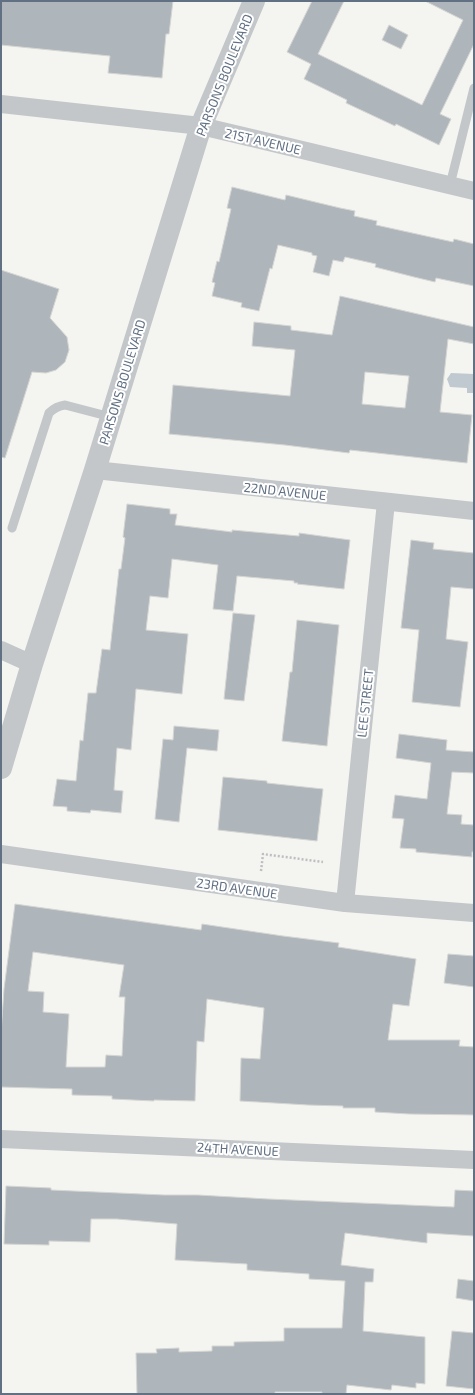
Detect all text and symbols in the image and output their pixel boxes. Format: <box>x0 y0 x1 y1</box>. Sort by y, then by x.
street label: PARSONS BOULEVARD <box>192 12 256 138</box>
street label: 21ST AVENUE <box>223 124 303 158</box>
street label: PARSONS BOULEVARD <box>95 317 149 447</box>
street label: 22ND AVENUE <box>243 479 327 503</box>
street label: LEE STREET <box>353 667 377 738</box>
street label: 23RD AVENUE <box>195 874 279 902</box>
street label: 24TH AVENUE <box>197 1139 279 1159</box>

